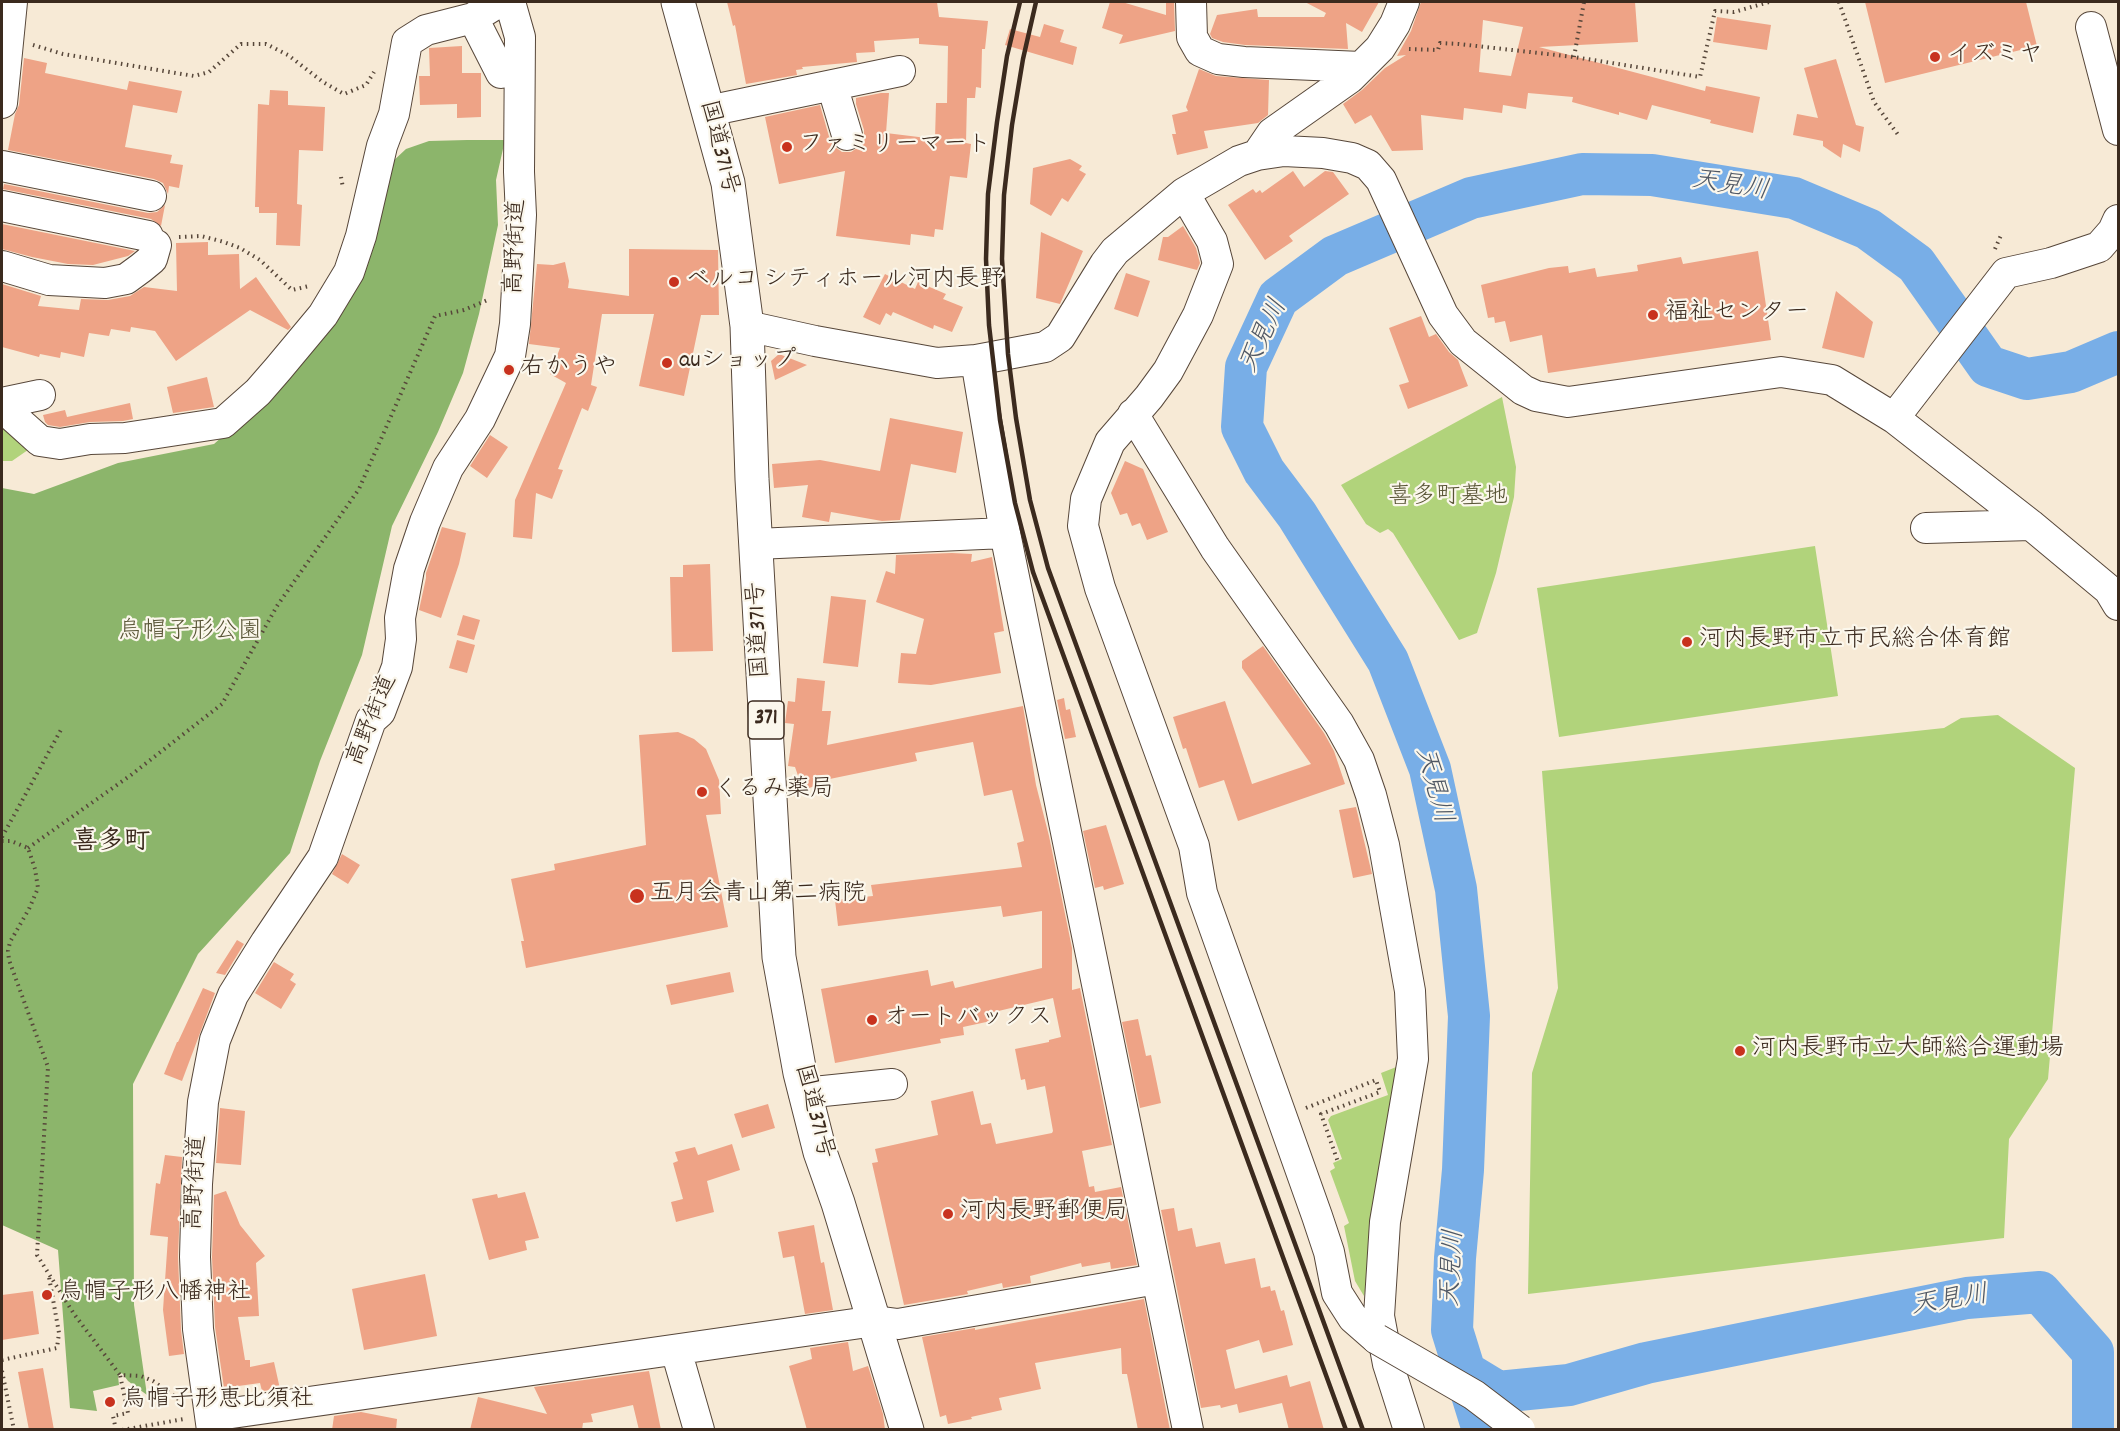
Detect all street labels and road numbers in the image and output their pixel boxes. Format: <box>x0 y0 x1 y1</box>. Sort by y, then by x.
street label: 国道371号 <box>691 97 743 199</box>
street label: 高野街道 <box>502 199 534 295</box>
street label: 国道371号 <box>744 581 778 679</box>
street label: 高野街道 <box>343 671 405 771</box>
road number: 371 <box>748 701 784 739</box>
street label: 国道371号 <box>786 1061 838 1163</box>
street label: 高野街道 <box>181 1134 215 1232</box>

